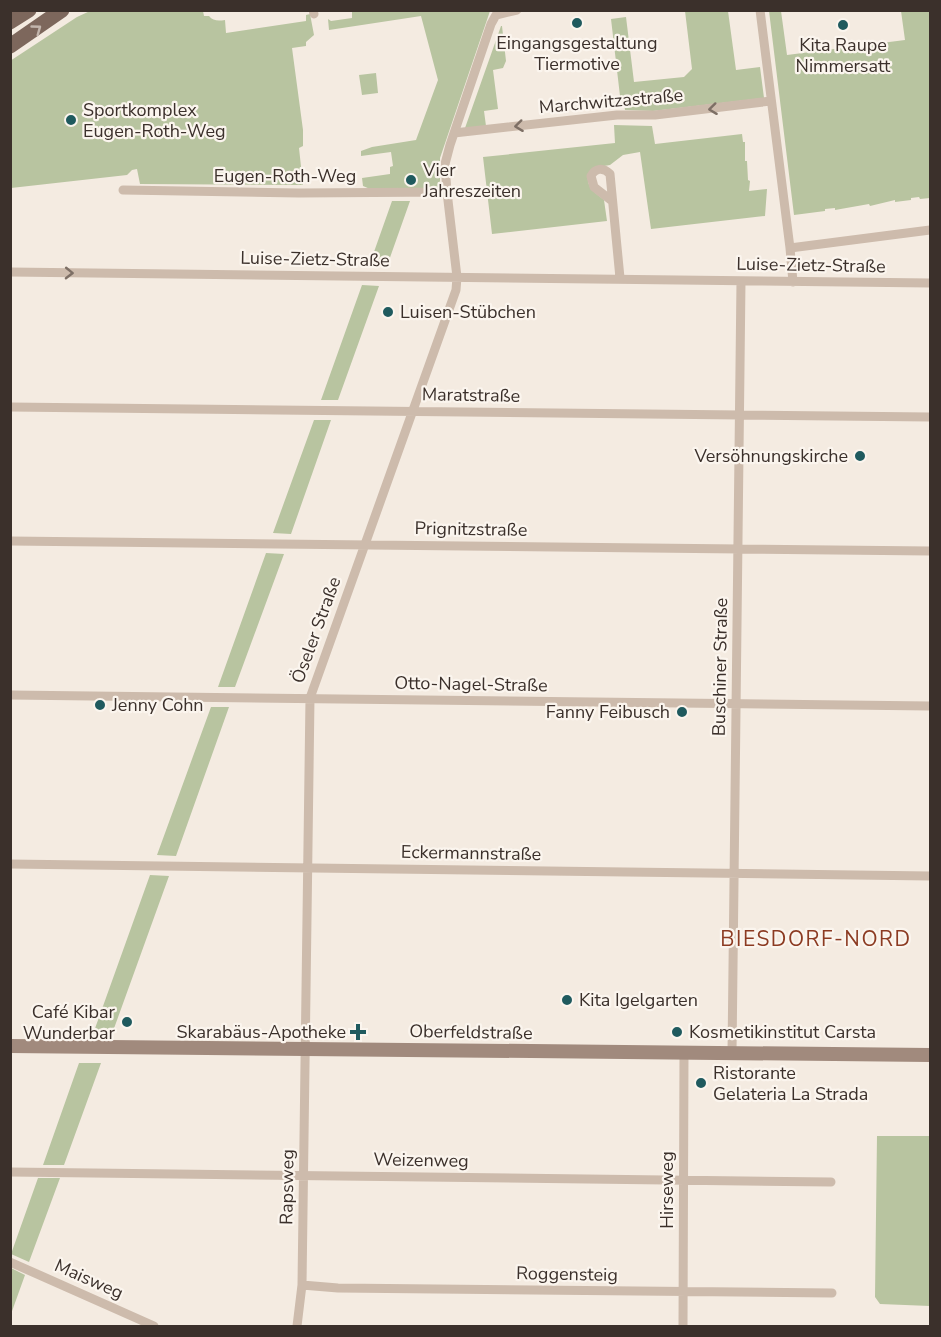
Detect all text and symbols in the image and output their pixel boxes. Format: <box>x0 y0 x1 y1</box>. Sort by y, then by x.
marker: Eingangsgestaltung Tiermotive <box>570 16 584 30</box>
marker: Kita Raupe Nimmersatt <box>836 18 850 32</box>
one-way arrow <box>30 25 41 36</box>
place label: Eingangsgestaltung Tiermotive <box>496 31 658 76</box>
place label: Kita Raupe Nimmersatt <box>796 33 891 78</box>
street label: Marchwitzastraße <box>538 83 684 119</box>
place label: Sportkomplex Eugen-Roth-Weg <box>83 98 226 143</box>
one-way arrow <box>708 102 718 114</box>
marker: Sportkomplex Eugen-Roth-Weg <box>64 113 78 127</box>
one-way arrow <box>515 119 524 132</box>
place label: Vier Jahreszeiten <box>422 158 521 203</box>
street label: Eugen-Roth-Weg <box>214 164 356 188</box>
marker: Vier Jahreszeiten <box>404 173 418 187</box>
street label: Luise-Zietz-Straße <box>240 246 390 272</box>
street label: Luise-Zietz-Straße <box>736 252 886 278</box>
one-way arrow <box>64 267 73 279</box>
place label: Luisen-Stübchen <box>400 300 536 324</box>
marker: Luisen-Stübchen <box>381 305 395 319</box>
street label: Maratstraße <box>422 382 520 408</box>
place label: Versöhnungskirche <box>693 444 848 468</box>
marker: Versöhnungskirche <box>853 449 867 463</box>
street label: Prignitzstraße <box>414 516 528 542</box>
street label: Öseler Straße <box>286 573 346 687</box>
street label: Buschiner Straße <box>707 598 733 736</box>
street label: Otto-Nagel-Straße <box>394 671 548 697</box>
place label: Jenny Cohn <box>111 693 204 717</box>
marker: Jenny Cohn <box>93 698 107 712</box>
place label: Fanny Feibusch <box>546 700 670 724</box>
marker: Fanny Feibusch <box>675 705 689 719</box>
street label: Eckermannstraße <box>401 840 541 866</box>
district label: BIESDORF-NORD <box>720 925 912 953</box>
place label: Kita Igelgarten <box>579 988 698 1012</box>
marker: Kita Igelgarten <box>560 993 574 1007</box>
place label: Café Kibar Wunderbar <box>23 1000 116 1045</box>
marker: Café Kibar Wunderbar <box>120 1015 134 1029</box>
street label: Oberfeldstraße <box>409 1019 533 1045</box>
place label: Skarabäus-Apotheke <box>177 1020 346 1044</box>
place label: Kosmetikinstitut Carsta <box>689 1020 876 1044</box>
marker: Skarabäus-Apotheke <box>351 1025 365 1039</box>
marker: Kosmetikinstitut Carsta <box>670 1025 684 1039</box>
place label: Ristorante Gelateria La Strada <box>713 1061 868 1106</box>
marker: Ristorante Gelateria La Strada <box>694 1076 708 1090</box>
street label: Weizenweg <box>373 1147 469 1173</box>
street label: Rapsweg <box>274 1149 300 1225</box>
street label: Hirseweg <box>655 1151 679 1229</box>
street label: Maisweg <box>51 1253 127 1305</box>
street label: Roggensteig <box>516 1261 618 1287</box>

